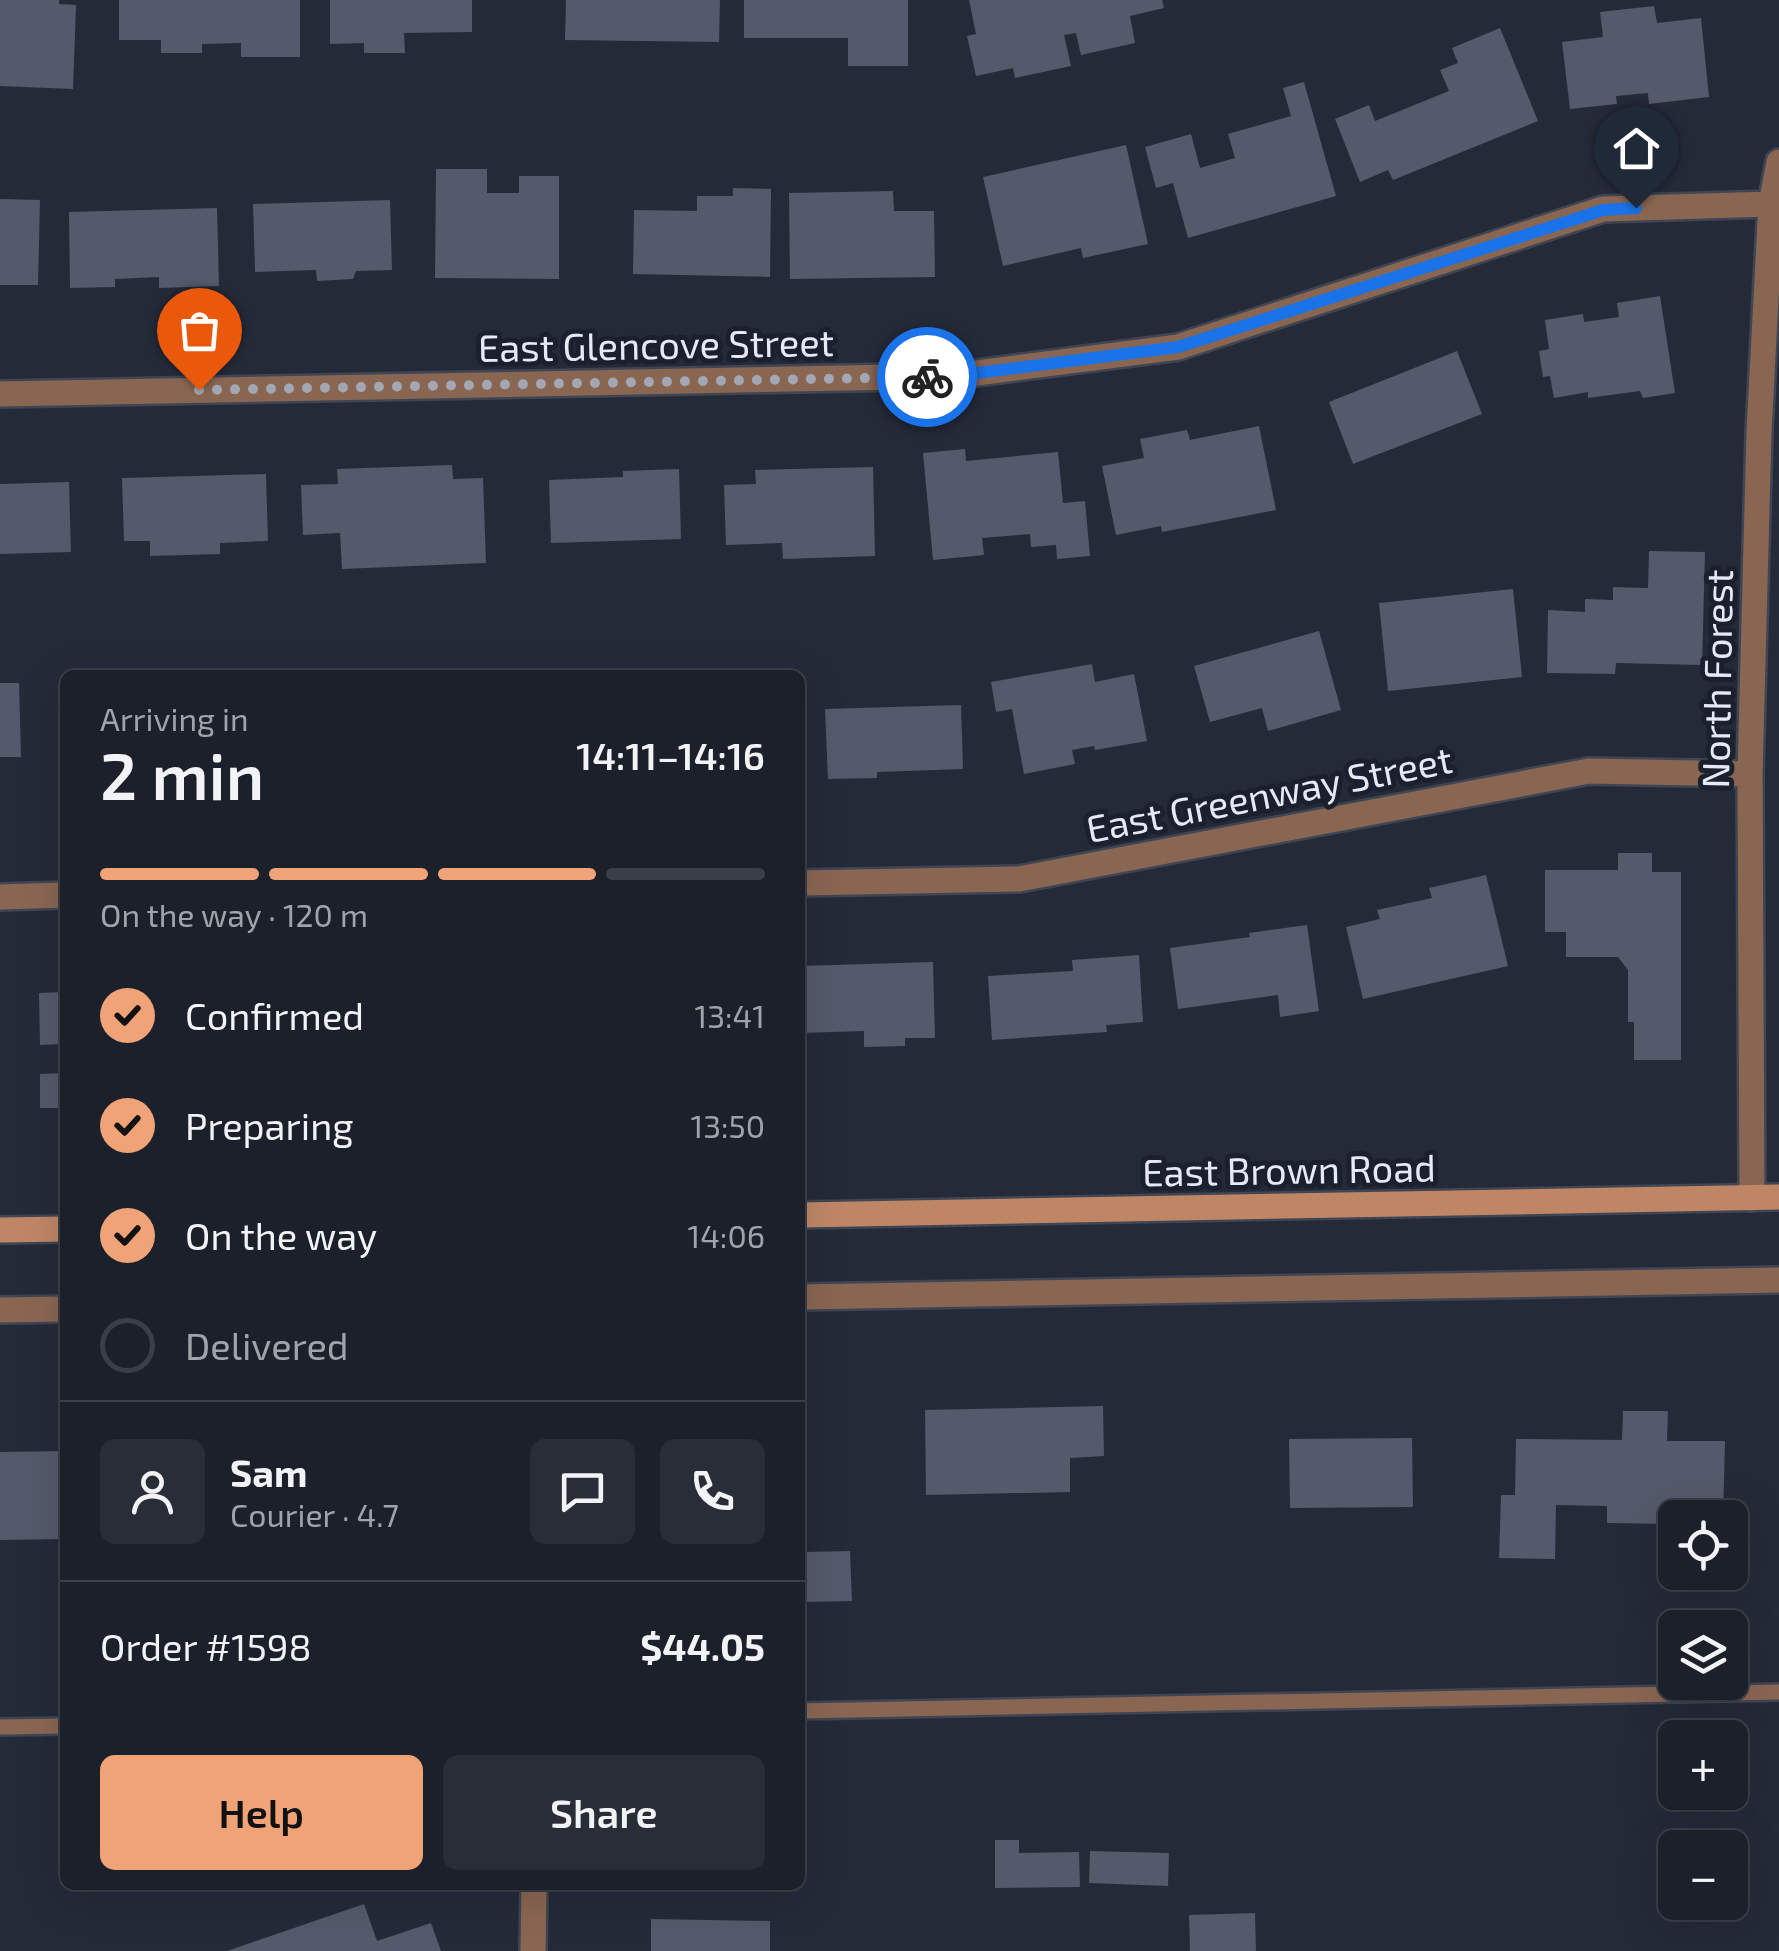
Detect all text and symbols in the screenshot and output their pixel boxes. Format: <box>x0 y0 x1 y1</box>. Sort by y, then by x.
pin <box>1594 106 1679 209</box>
icon: home <box>1609 121 1664 176</box>
pin <box>157 288 242 391</box>
icon: bag <box>172 303 227 358</box>
street label: East Glencove Street <box>478 318 834 370</box>
courier <box>877 327 977 427</box>
icon: bike <box>900 350 955 405</box>
street label: North Forest <box>1691 569 1741 789</box>
text: Arriving in <box>100 699 249 737</box>
text: 14:11–14:16 <box>576 732 765 778</box>
text: 2 min <box>100 735 264 813</box>
street label: East Greenway Street <box>1082 735 1456 851</box>
text: On the way · 120 m <box>100 895 368 933</box>
icon: check <box>100 988 155 1043</box>
text: Confirmed <box>185 992 364 1038</box>
text: 13:41 <box>695 996 765 1034</box>
icon: check <box>100 1098 155 1153</box>
text: Preparing <box>185 1102 353 1148</box>
text: 13:50 <box>690 1106 765 1144</box>
street label: East Brown Road <box>1142 1143 1436 1195</box>
icon: check <box>100 1208 155 1263</box>
text: On the way <box>185 1212 377 1258</box>
text: 14:06 <box>687 1216 765 1254</box>
text: Delivered <box>185 1322 349 1368</box>
button: person <box>100 1439 205 1544</box>
button: chat <box>530 1439 635 1544</box>
button: phone <box>660 1439 765 1544</box>
text: Sam <box>230 1449 307 1495</box>
text: Courier · 4.7 <box>230 1495 399 1533</box>
map controls <box>1658 1500 1748 1920</box>
button: locate <box>1658 1500 1748 1590</box>
button: layers <box>1658 1610 1748 1700</box>
text: Order #1598 <box>100 1623 312 1669</box>
text: $44.05 <box>640 1623 765 1669</box>
button: + <box>1658 1720 1748 1810</box>
button: Help <box>100 1755 423 1870</box>
button: Share <box>443 1755 765 1870</box>
button: − <box>1658 1830 1748 1920</box>

